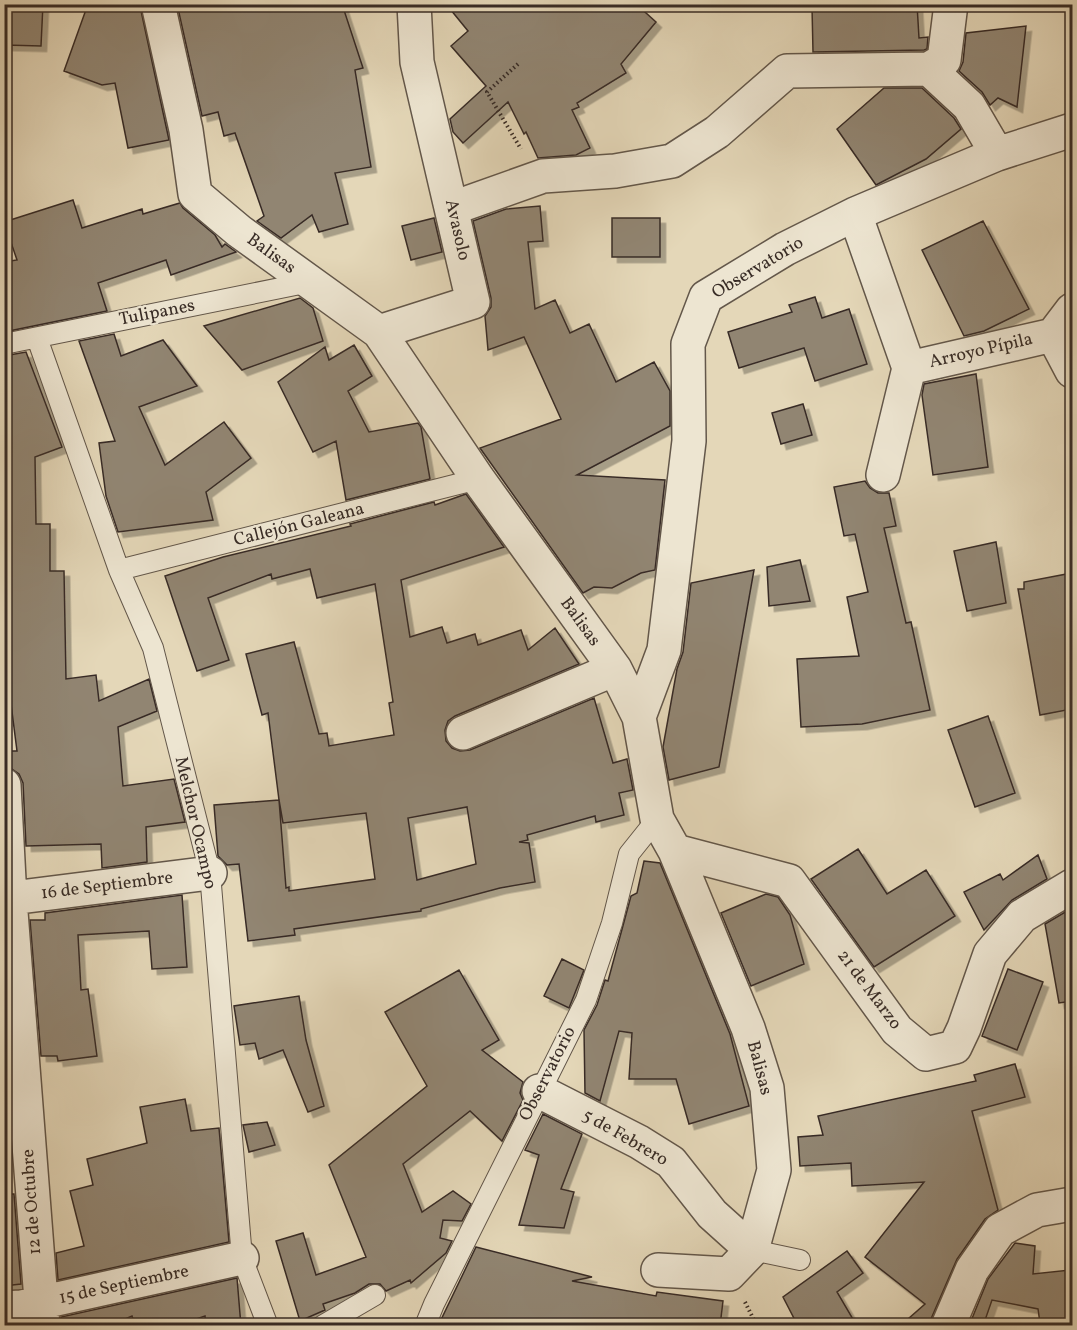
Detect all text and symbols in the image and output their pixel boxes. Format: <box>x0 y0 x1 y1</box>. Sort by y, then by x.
street label: Avasolo <box>438 197 476 263</box>
street label: Balisas <box>241 228 301 280</box>
street label: Observatorio <box>707 231 809 305</box>
street label: Tulipanes <box>117 293 197 333</box>
street label: Arroyo Pípila <box>927 327 1035 375</box>
street label: Callejón Galeana <box>231 497 367 553</box>
street label: Balisas <box>554 592 606 652</box>
street label: Melchor Ocampo <box>168 754 222 892</box>
street label: 16 de Septiembre <box>40 865 174 907</box>
street label: 21 de Marzo <box>831 945 907 1035</box>
street label: Observatorio <box>513 1022 583 1126</box>
street label: Balisas <box>740 1038 778 1098</box>
street label: 5 de Febrero <box>577 1103 673 1173</box>
street label: 12 de Octubre <box>16 1148 48 1256</box>
street label: 15 de Septiembre <box>57 1259 191 1311</box>

